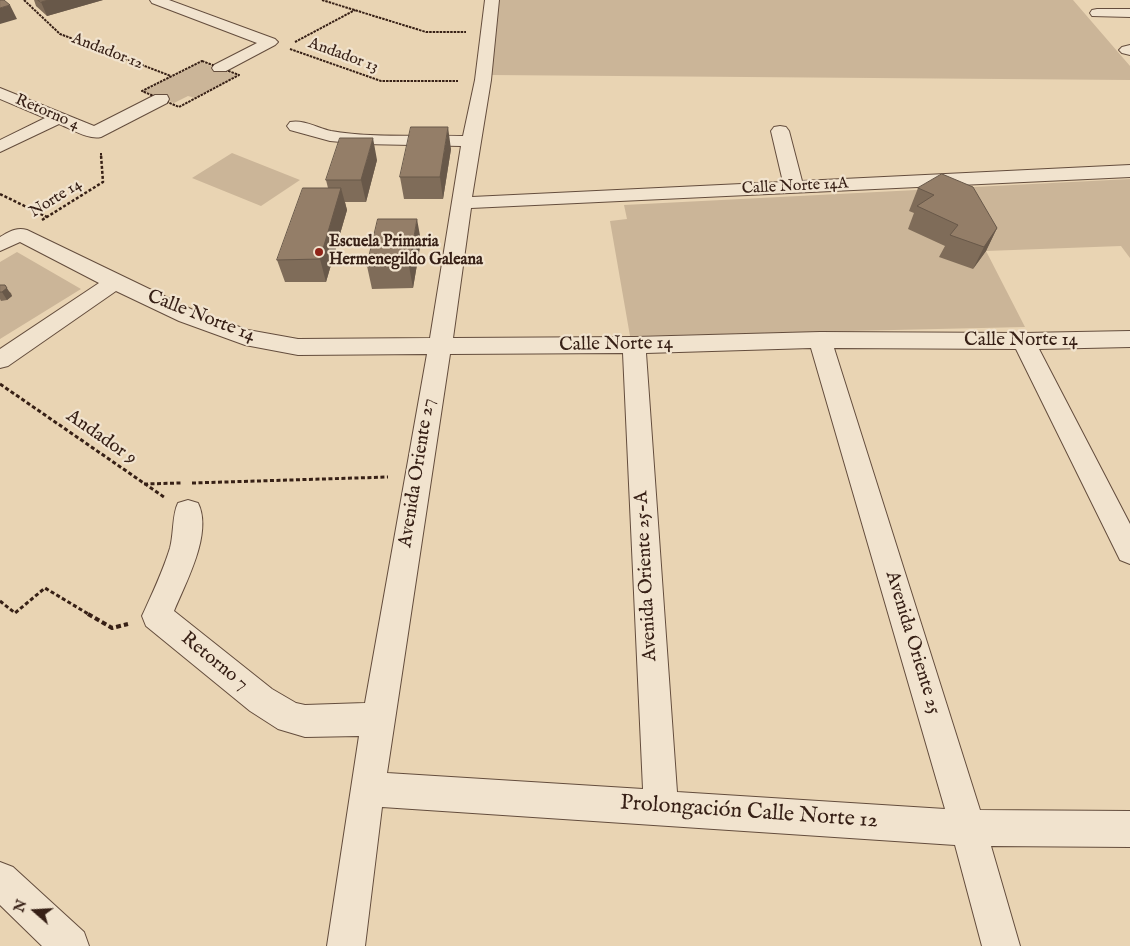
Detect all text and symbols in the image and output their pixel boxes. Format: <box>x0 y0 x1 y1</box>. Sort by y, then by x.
street label: Andador 12 <box>69 30 145 74</box>
street label: Andador 13 <box>305 34 381 78</box>
street label: Retorno 4 <box>12 91 82 135</box>
street label: Norte 14 <box>26 175 86 223</box>
street label: Calle Norte 14A <box>741 175 849 199</box>
place label: Escuela Primaria Hermenegildo Galeana <box>329 233 483 271</box>
marker: Escuela Primaria Hermenegildo Galeana <box>313 246 325 258</box>
street label: Calle Norte 14 <box>144 286 258 348</box>
street label: Calle Norte 14 <box>964 330 1078 352</box>
street label: Calle Norte 14 <box>559 333 673 357</box>
street label: Avenida Oriente 27 <box>395 397 441 549</box>
street label: Andador 9 <box>61 405 141 471</box>
street label: Avenida Oriente 25-A <box>631 490 663 662</box>
street label: Avenida Oriente 25 <box>879 569 945 717</box>
street label: Retorno 7 <box>176 628 252 696</box>
street label: Prolongación Calle Norte 12 <box>619 791 879 835</box>
north arrow <box>10 886 60 936</box>
text: N <box>10 897 31 915</box>

